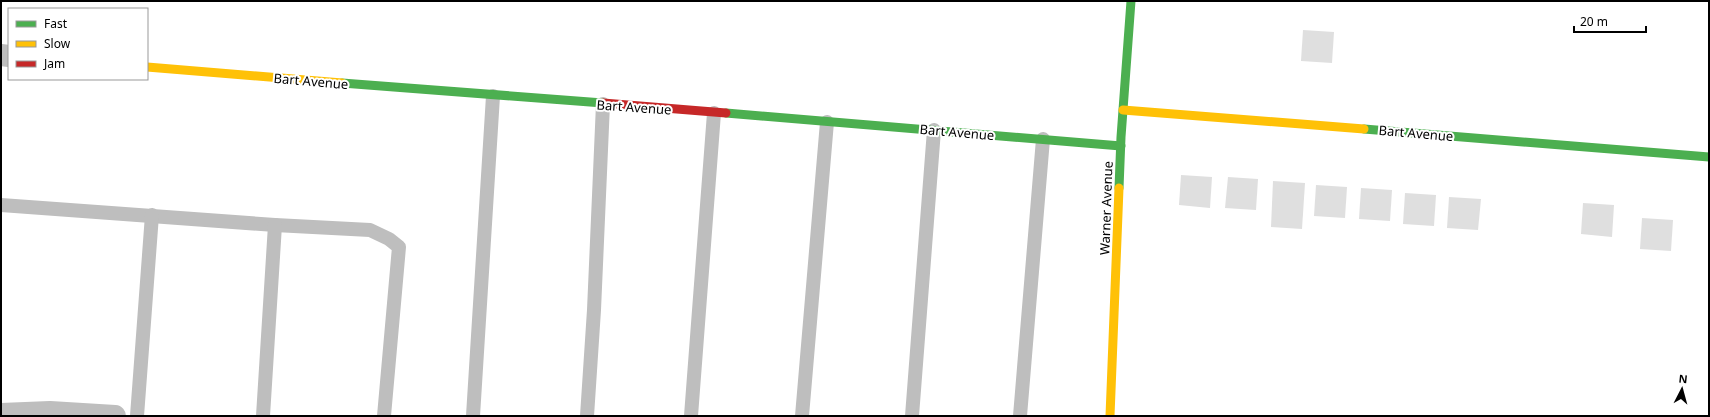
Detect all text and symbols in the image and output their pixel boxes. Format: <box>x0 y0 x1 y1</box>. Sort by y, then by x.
legend <box>8 8 148 80</box>
scale bar <box>1574 8 1646 34</box>
text: 20 m <box>1580 13 1608 30</box>
text: Fast <box>44 15 68 32</box>
text: Slow <box>44 35 71 52</box>
text: Jam <box>43 55 65 72</box>
street label: Bart Avenue <box>273 69 349 93</box>
street label: Bart Avenue <box>596 95 672 119</box>
street label: Bart Avenue <box>919 120 995 144</box>
street label: Bart Avenue <box>1378 121 1454 145</box>
street label: Warner Avenue <box>1095 161 1117 255</box>
north arrow <box>1662 369 1702 409</box>
text: N <box>1678 371 1688 386</box>

